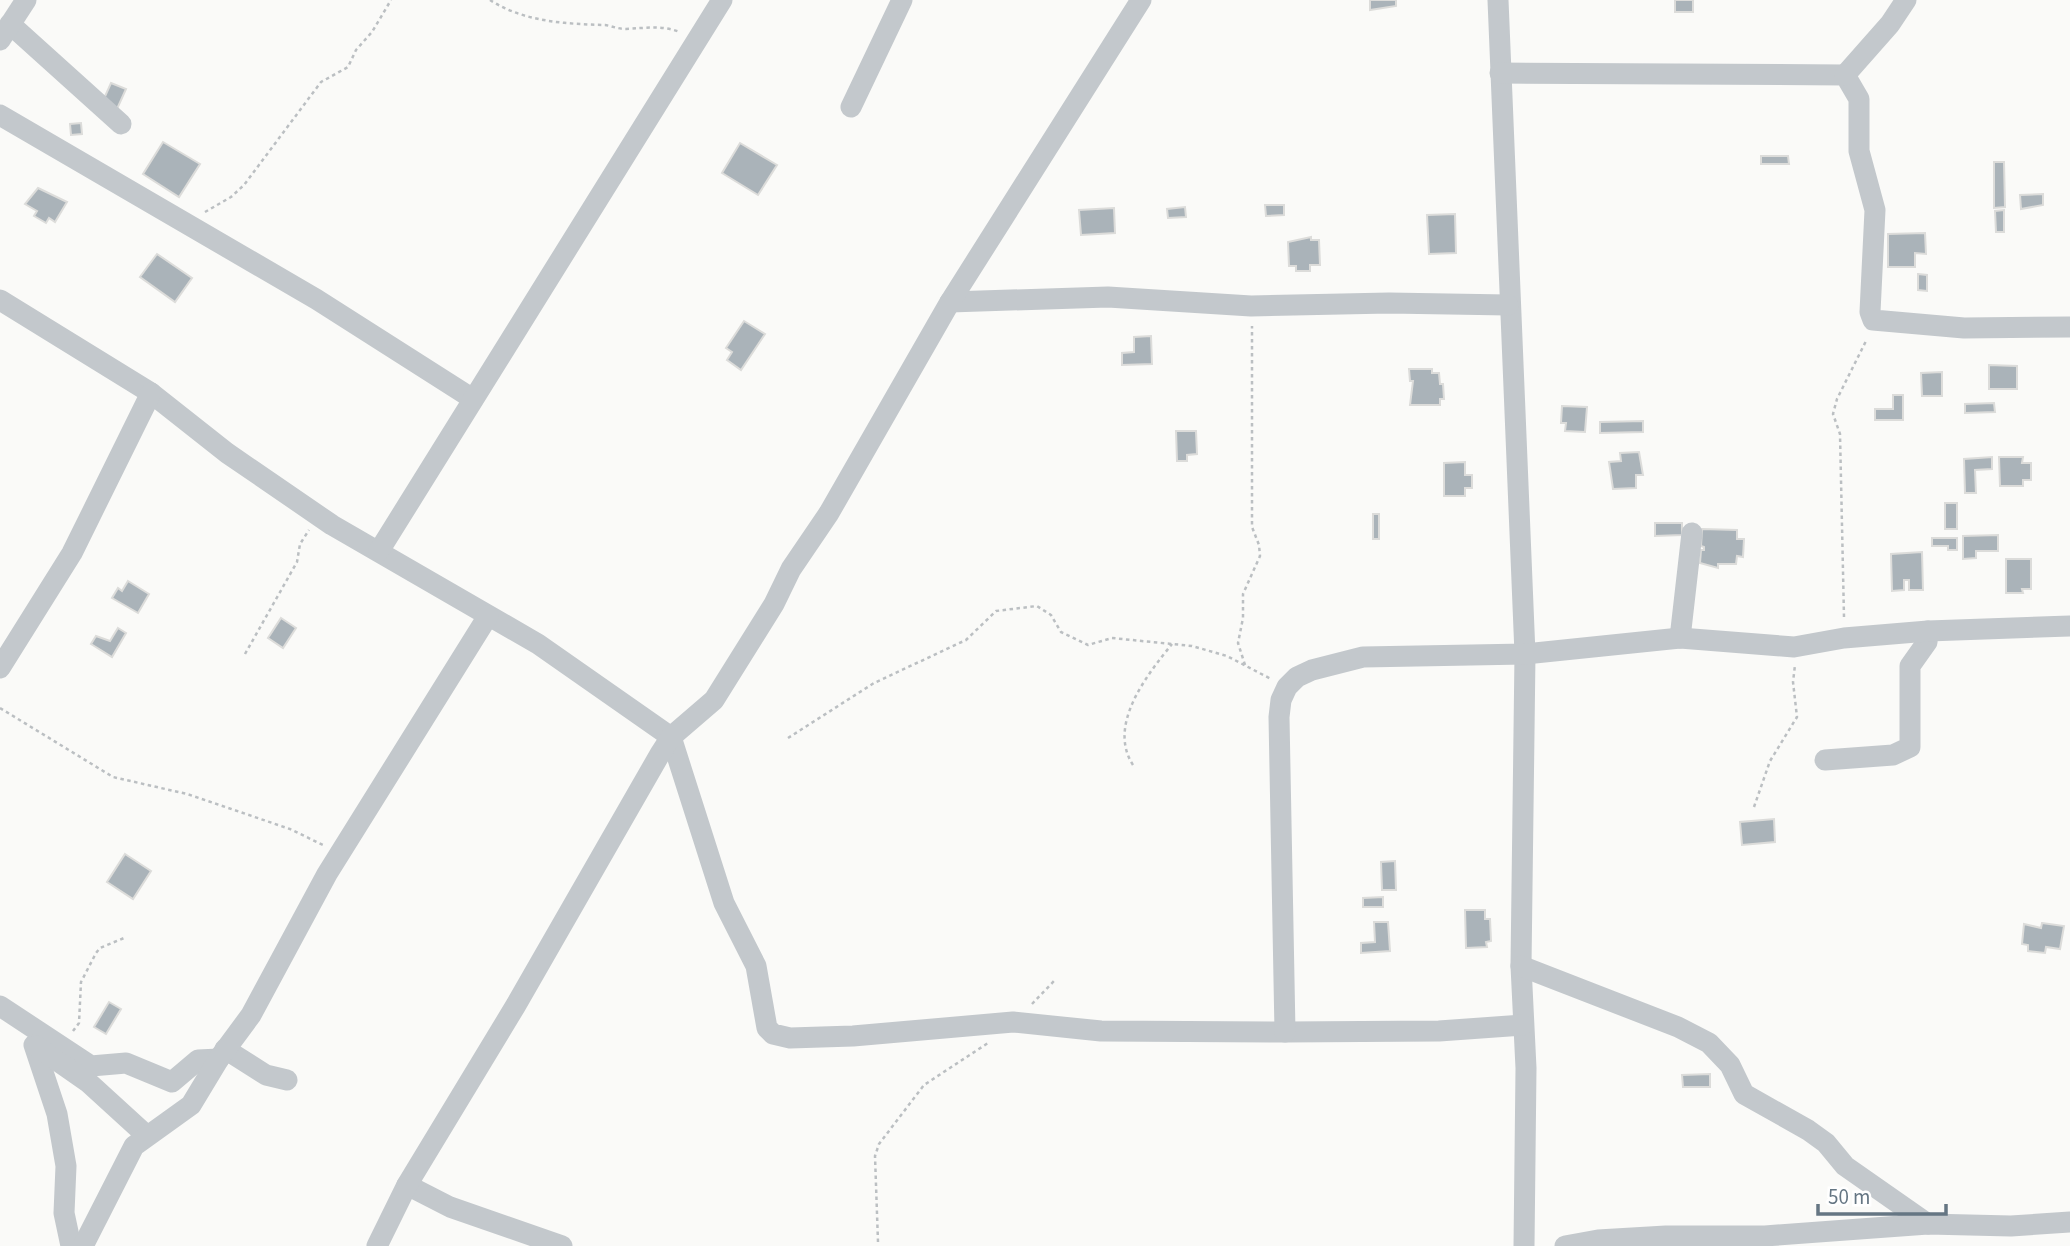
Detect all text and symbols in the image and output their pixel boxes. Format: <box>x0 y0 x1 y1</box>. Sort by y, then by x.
scale bar <box>1818 1172 1946 1216</box>
text: 50 m <box>1828 1182 1870 1212</box>

